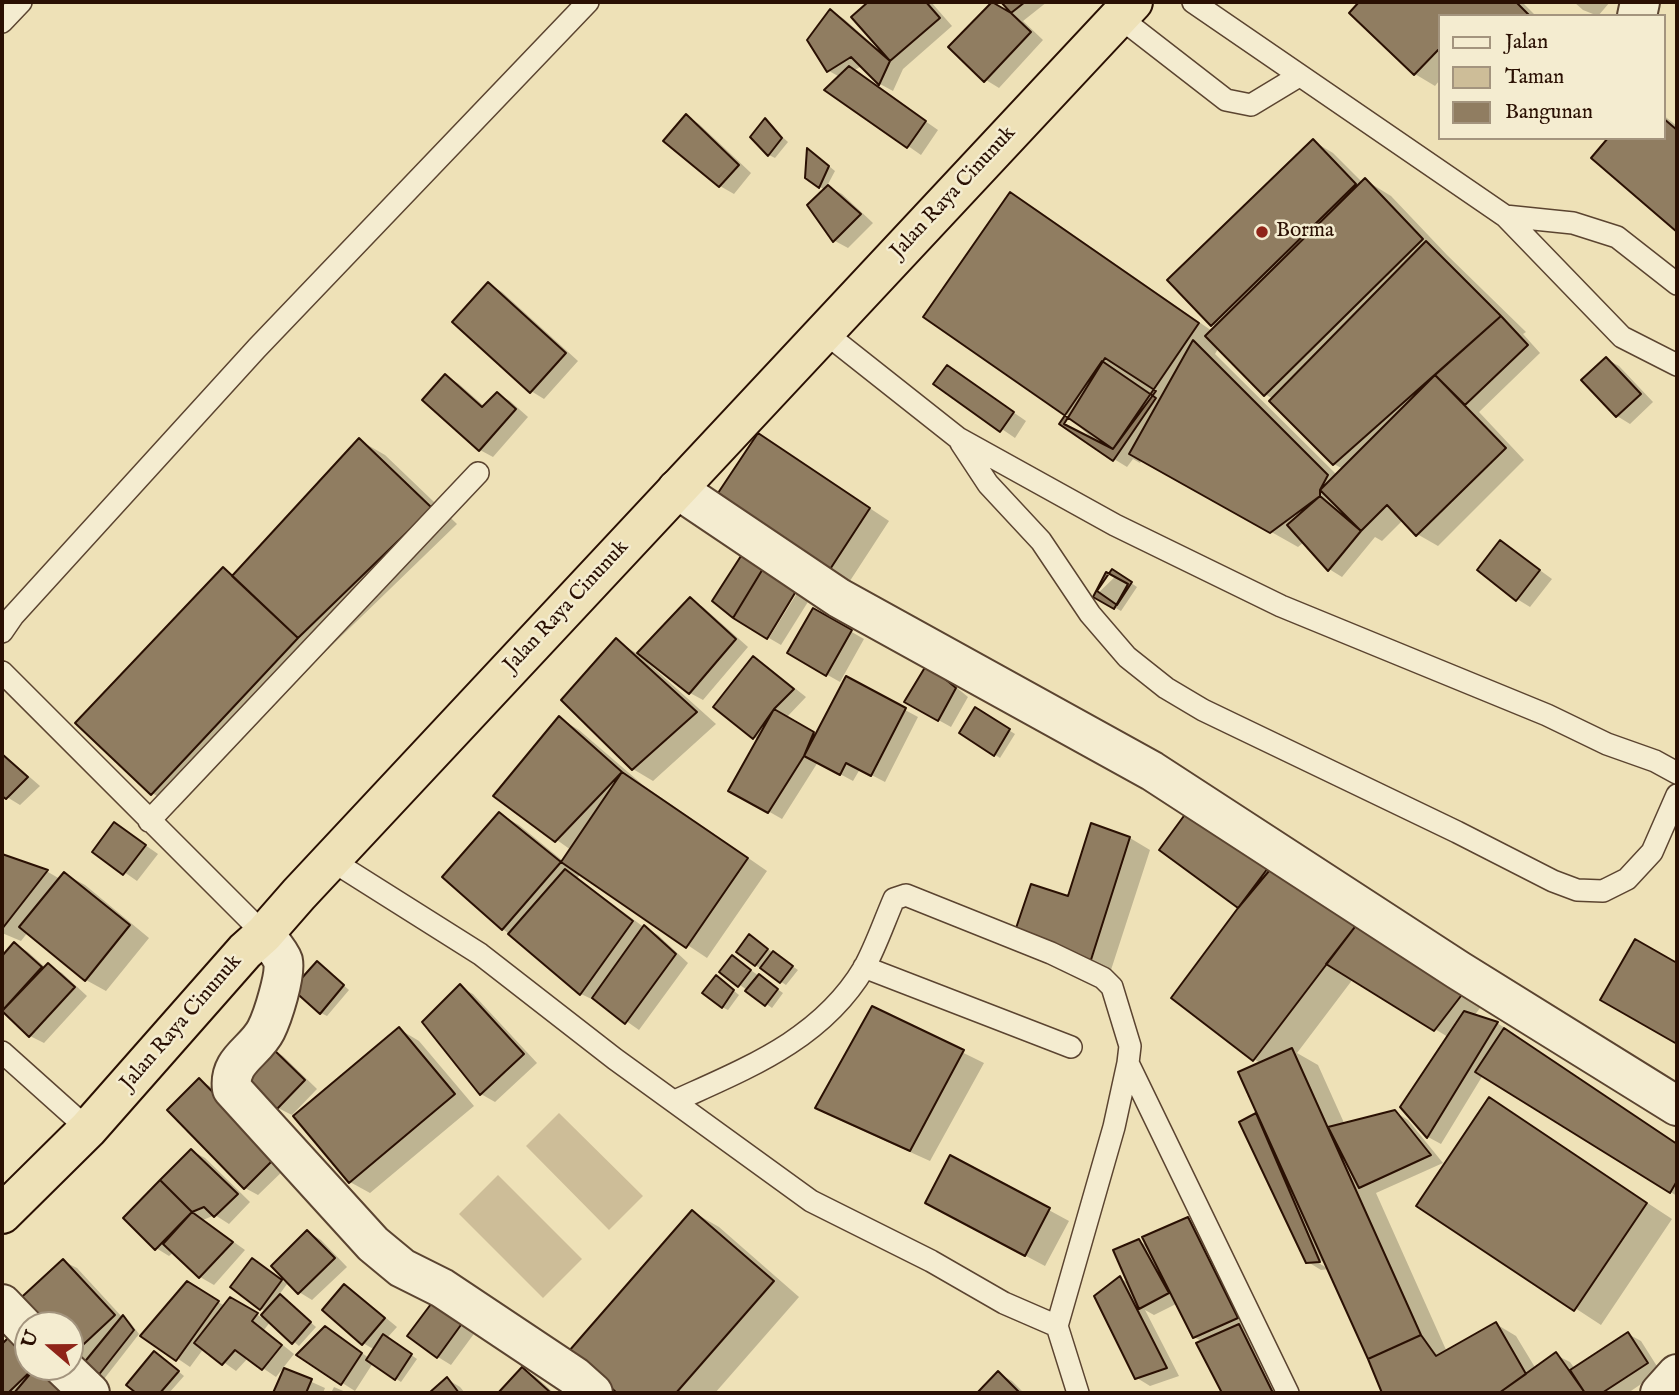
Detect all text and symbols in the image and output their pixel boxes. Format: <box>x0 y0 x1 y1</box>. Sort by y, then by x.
legend <box>1438 14 1665 140</box>
text: Jalan <box>1505 29 1548 56</box>
text: Taman <box>1505 64 1564 91</box>
text: Bangunan <box>1505 99 1593 126</box>
street label: Jalan Raya Cinunuk <box>886 122 1022 264</box>
place label: Borma <box>1276 219 1334 245</box>
marker: Borma <box>1254 224 1270 240</box>
street label: Jalan Raya Cinunuk <box>499 536 635 678</box>
street label: Jalan Raya Cinunuk <box>116 950 248 1096</box>
north arrow <box>14 1311 84 1381</box>
text: U <box>17 1328 45 1351</box>

